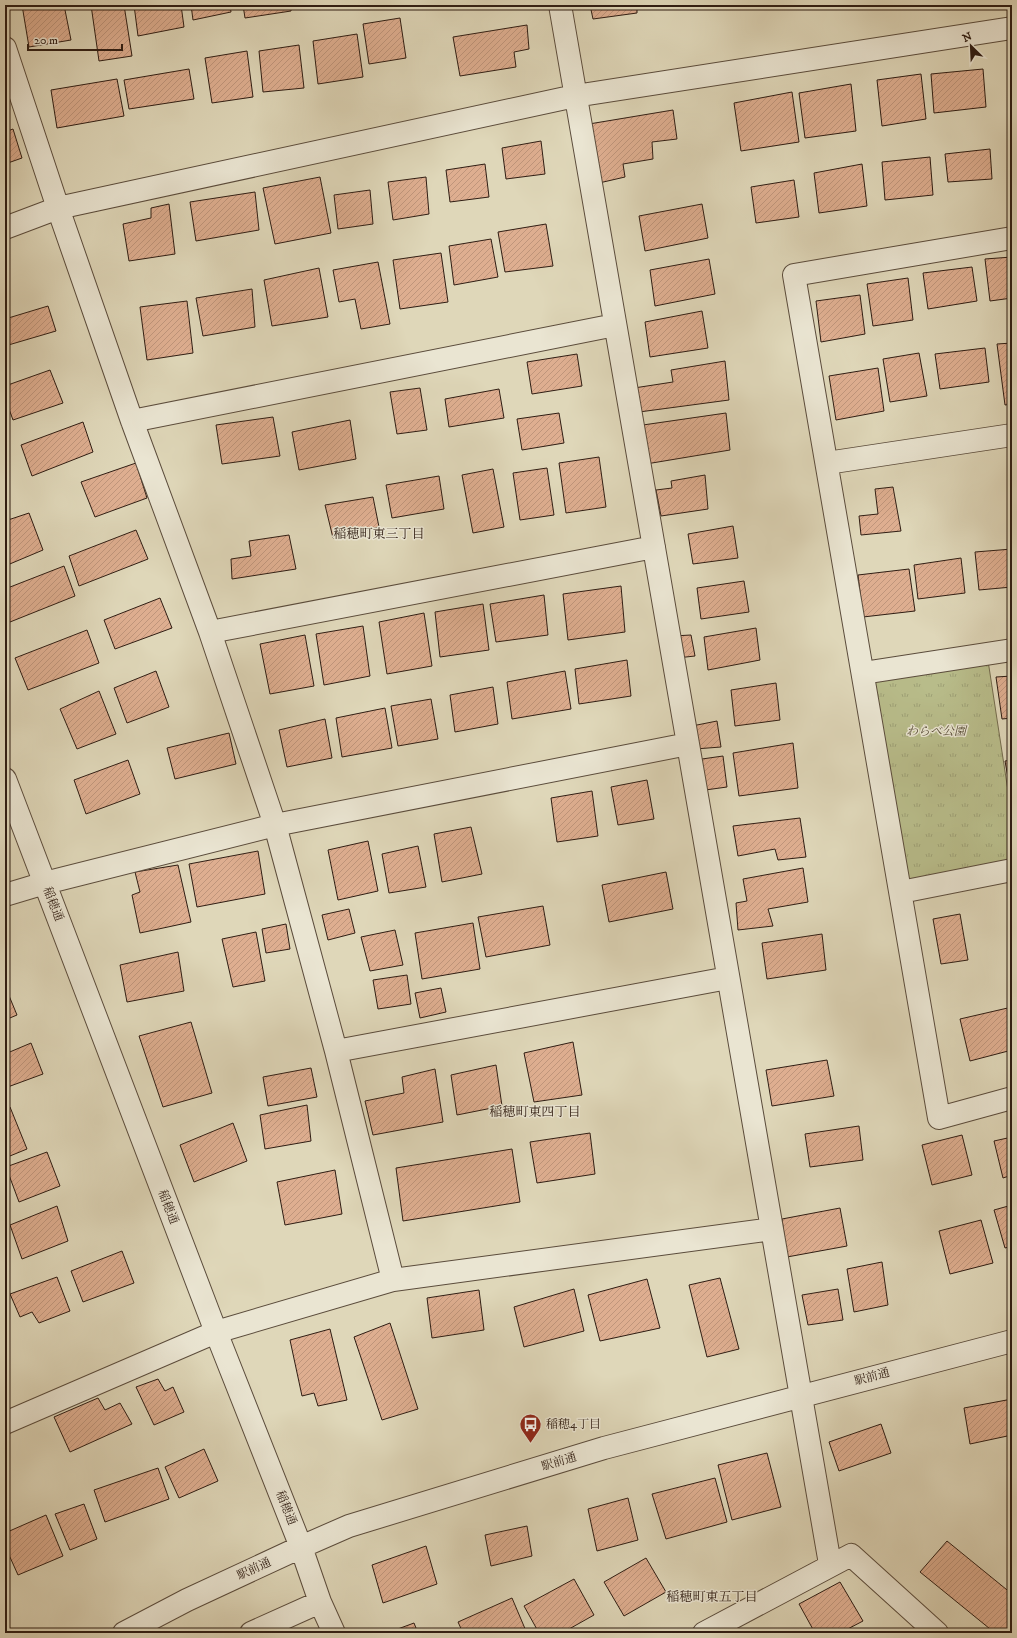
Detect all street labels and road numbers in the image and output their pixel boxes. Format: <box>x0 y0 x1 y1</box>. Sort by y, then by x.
street label: 稲穂通 <box>40 885 66 923</box>
street label: 稲穂通 <box>155 1188 181 1226</box>
street label: 駅前通 <box>853 1365 891 1389</box>
street label: 駅前通 <box>540 1450 578 1474</box>
street label: 稲穂通 <box>272 1488 300 1528</box>
street label: 駅前通 <box>235 1555 273 1583</box>

